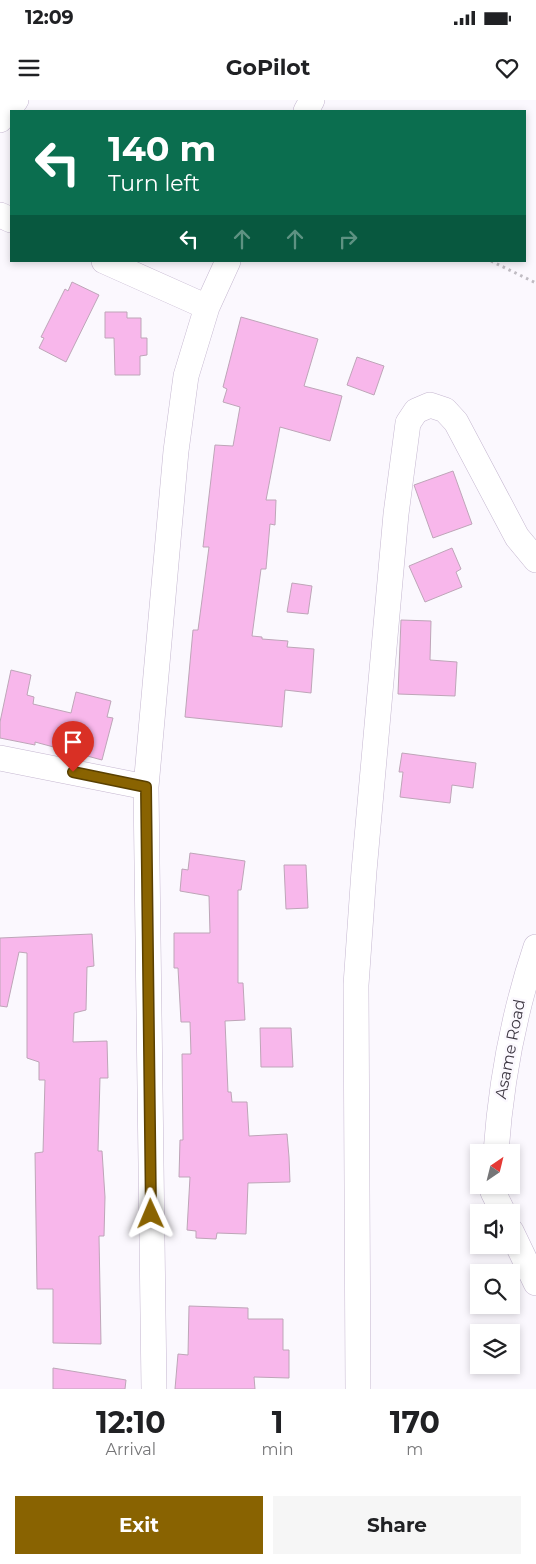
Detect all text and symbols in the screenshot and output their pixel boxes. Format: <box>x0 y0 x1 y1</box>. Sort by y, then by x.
text: 12:09 <box>25 6 74 29</box>
icon: menu <box>15 54 43 82</box>
text: GoPilot <box>226 54 310 81</box>
icon: heart <box>493 54 521 82</box>
text: 140 m <box>108 127 216 170</box>
icon: left <box>25 130 90 195</box>
text: Turn left <box>108 170 200 197</box>
icon: left <box>175 225 203 253</box>
icon: ahead <box>228 225 256 253</box>
icon: ahead <box>281 225 309 253</box>
icon: right <box>334 225 362 253</box>
pin <box>52 721 94 772</box>
icon: arrive <box>59 728 87 756</box>
street label: Asame Road <box>491 997 529 1101</box>
north arrow <box>470 1144 520 1194</box>
map controls <box>470 1144 520 1374</box>
position arrow <box>124 1187 176 1239</box>
button: sound <box>470 1204 520 1254</box>
button: search <box>470 1264 520 1314</box>
button: layers <box>470 1324 520 1374</box>
text: 12:10 <box>96 1404 166 1441</box>
text: 1 <box>272 1404 284 1441</box>
text: 170 <box>390 1404 440 1441</box>
text: Arrival <box>106 1440 156 1459</box>
text: min <box>262 1440 294 1459</box>
text: m <box>406 1440 423 1459</box>
button: Exit <box>15 1496 263 1554</box>
button: Share <box>273 1496 521 1554</box>

